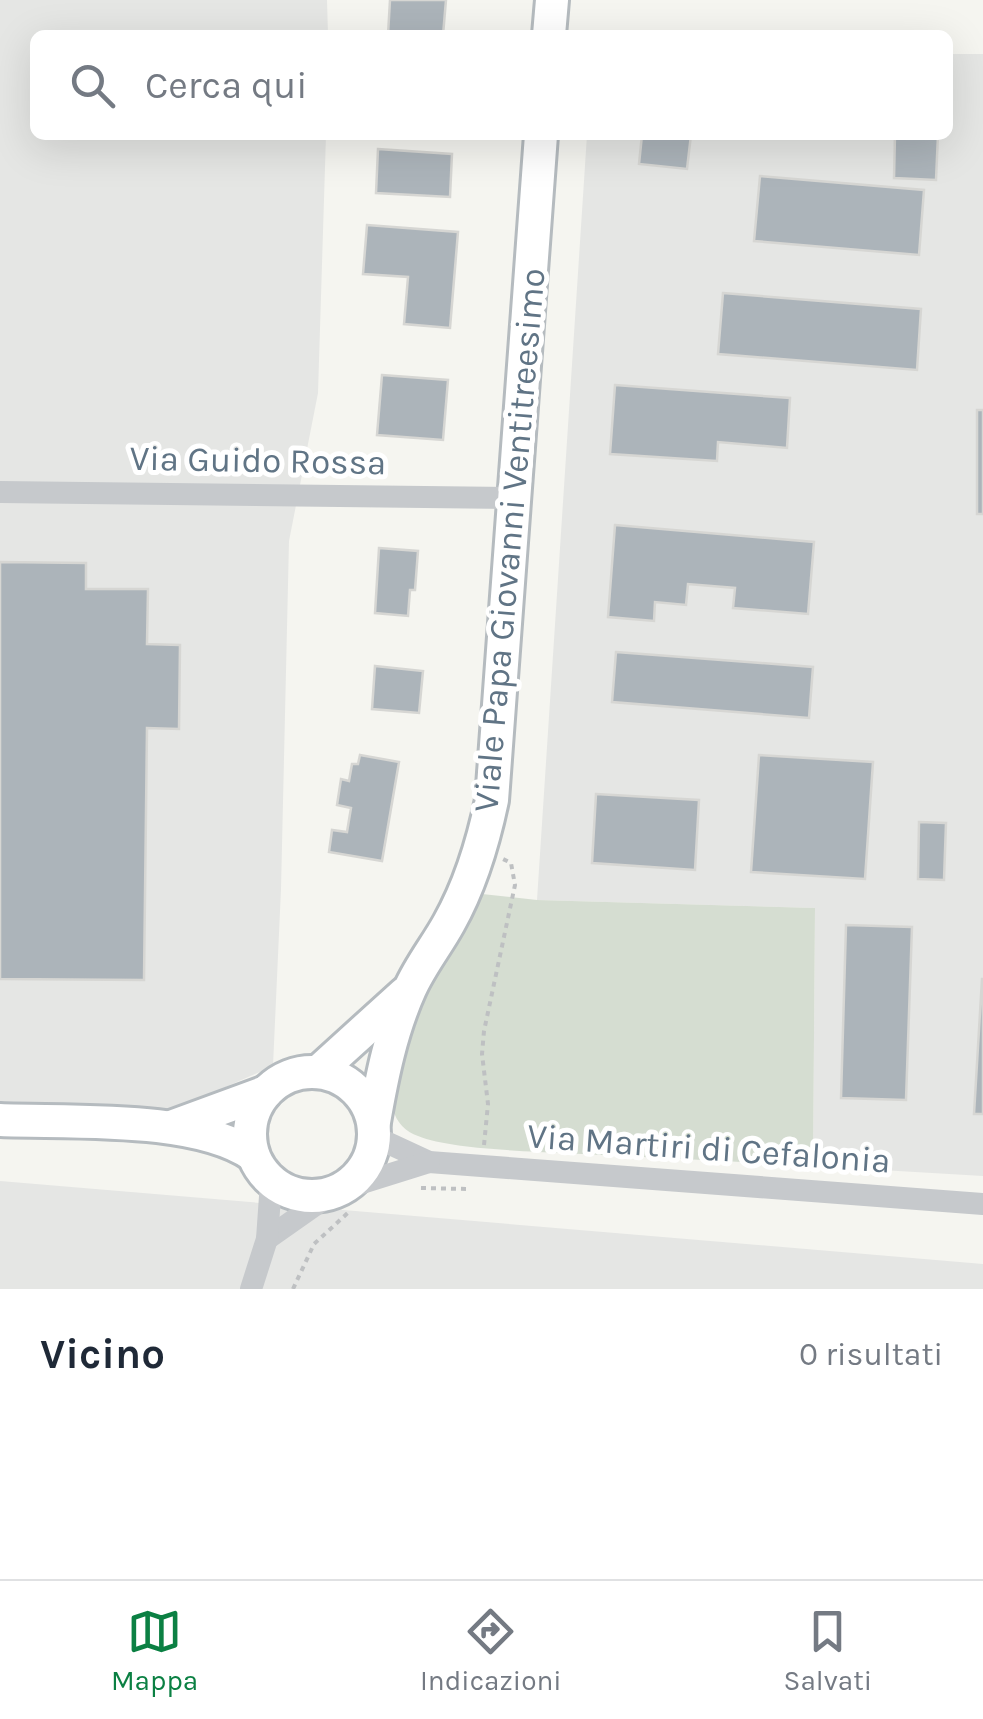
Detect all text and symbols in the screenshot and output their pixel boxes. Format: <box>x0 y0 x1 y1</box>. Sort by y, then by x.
search box <box>30 30 953 140</box>
icon: search <box>65 58 120 113</box>
text: Cerca qui <box>145 63 308 108</box>
street label: Viale Papa Giovanni Ventitreesimo <box>465 266 554 814</box>
street label: Via Guido Rossa <box>129 438 387 483</box>
street label: Via Martiri di Cefalonia <box>526 1115 892 1182</box>
text: Vicino <box>40 1329 165 1379</box>
text: 0 risultati <box>799 1336 943 1373</box>
tab: Mappa <box>111 1604 198 1697</box>
tab: Indicazioni <box>420 1604 562 1697</box>
tab: Salvati <box>784 1604 872 1697</box>

